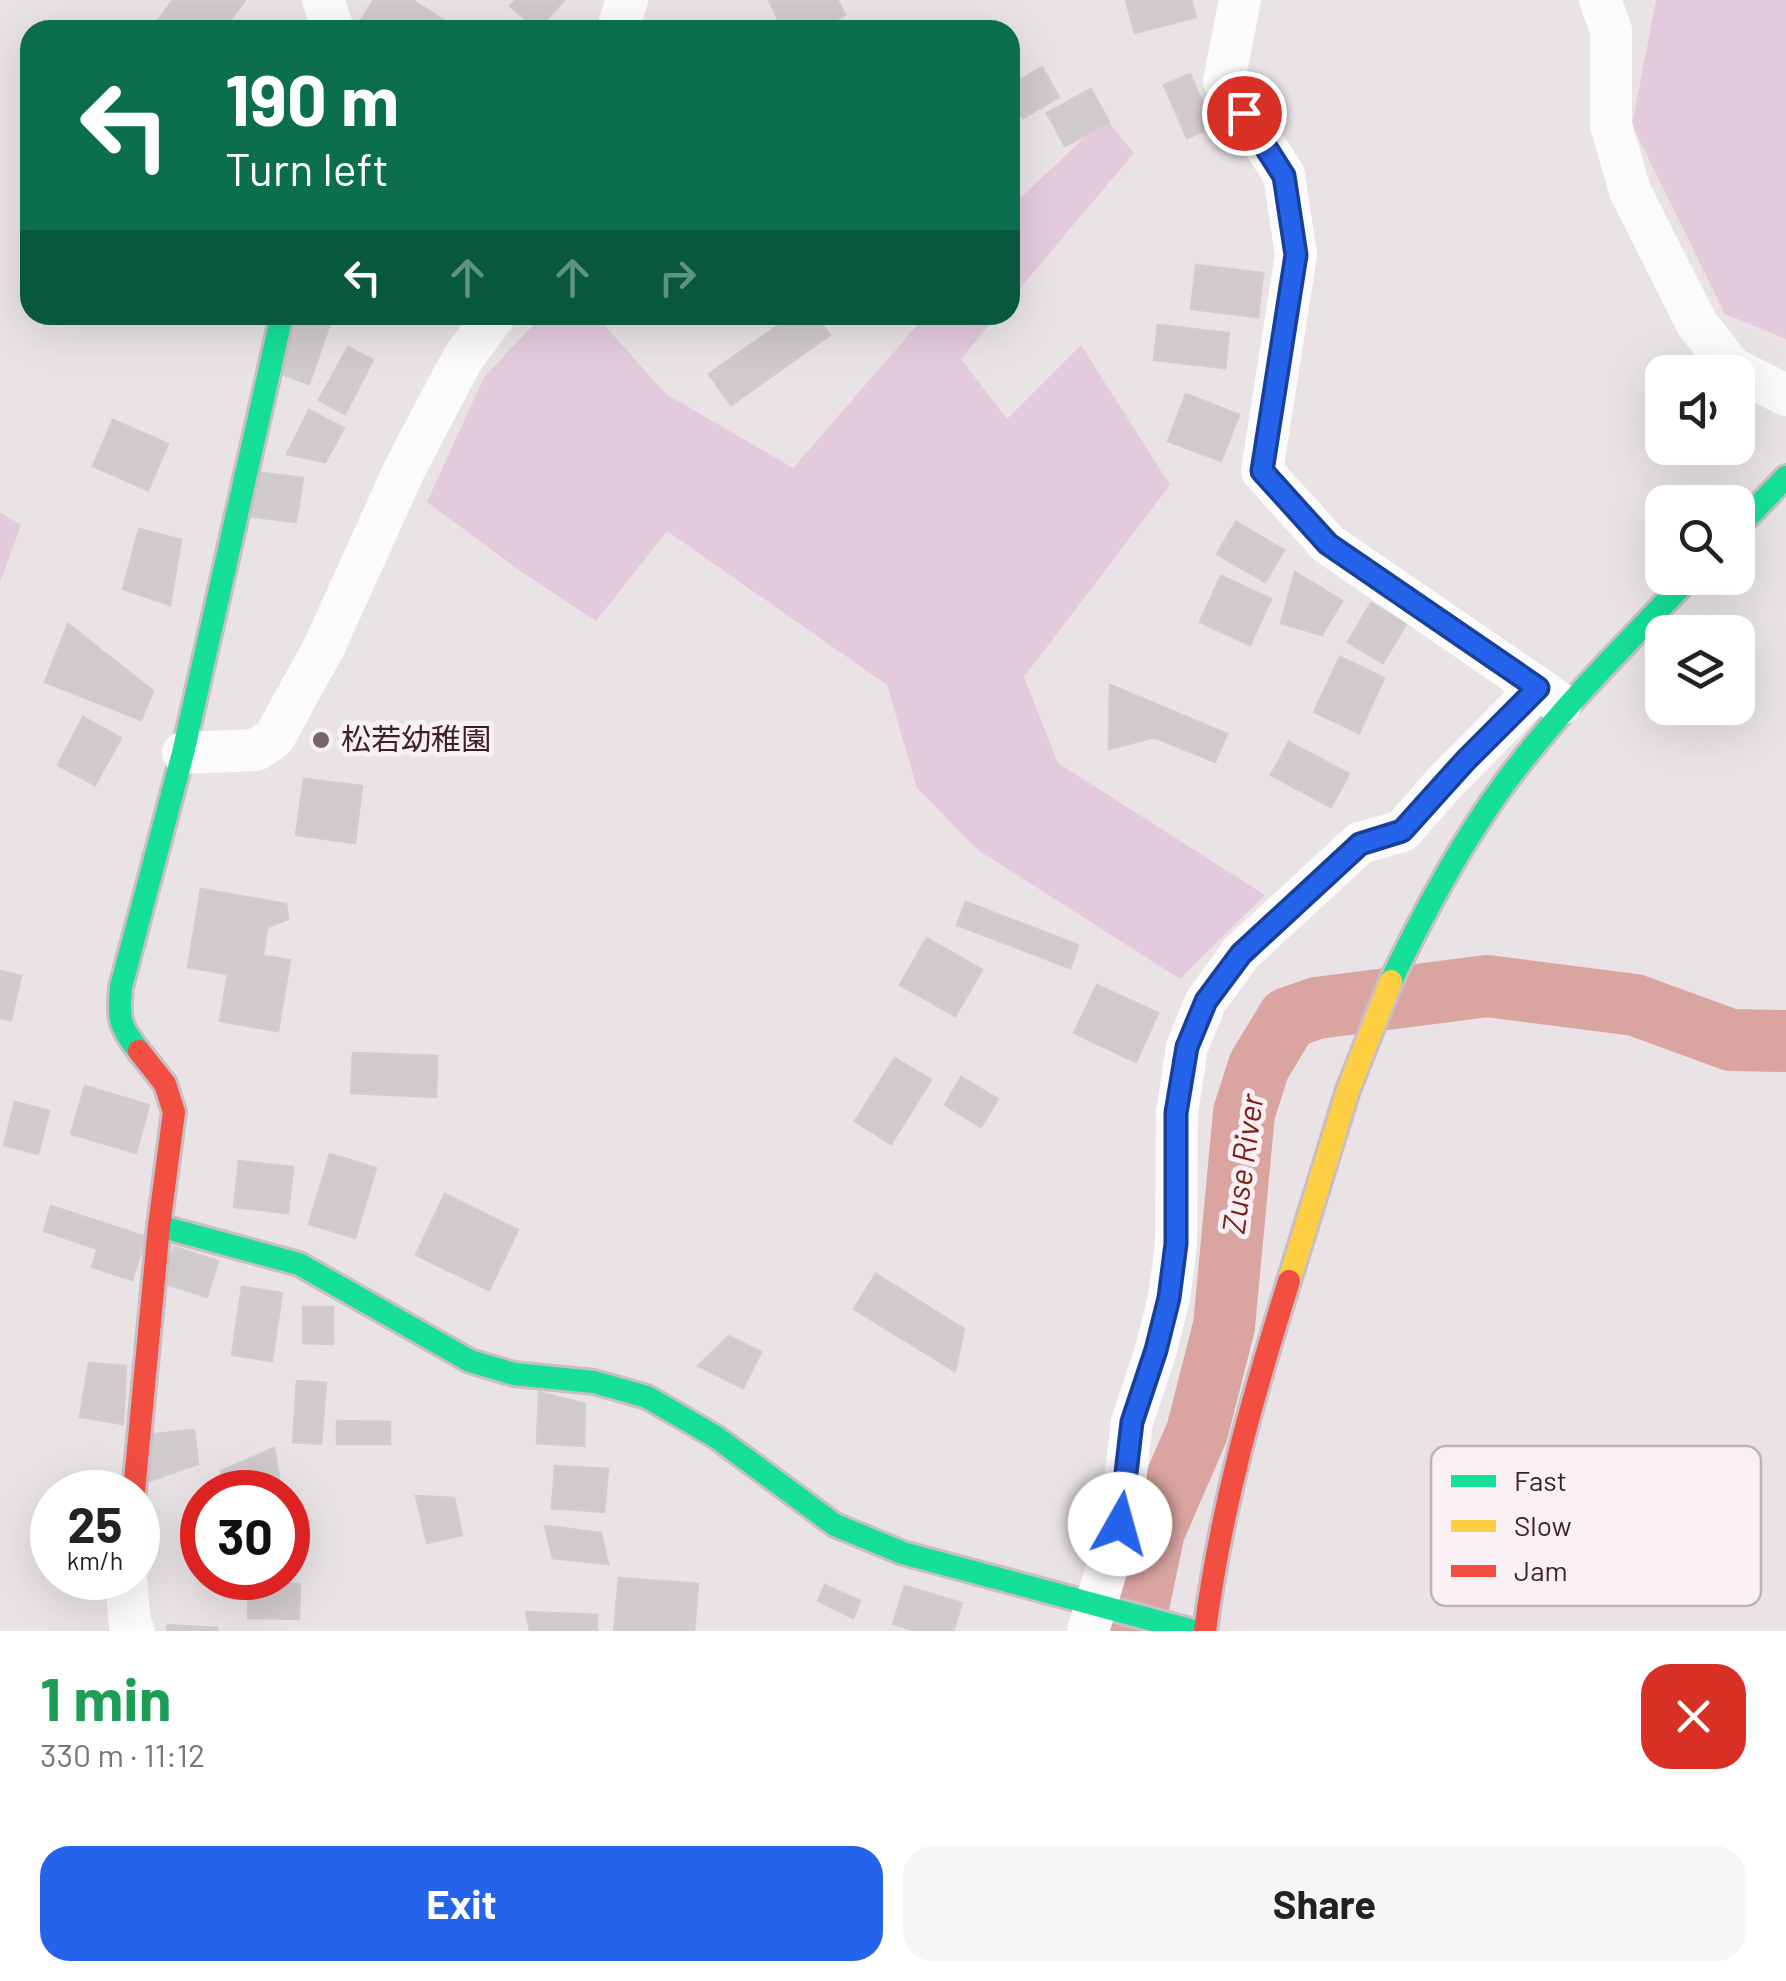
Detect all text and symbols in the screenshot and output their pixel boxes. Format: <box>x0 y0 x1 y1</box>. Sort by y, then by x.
text: 190 m <box>225 56 399 140</box>
icon: left <box>60 60 190 190</box>
pin <box>1202 71 1287 156</box>
icon: arrive <box>1217 86 1272 141</box>
text: Turn left <box>225 141 389 195</box>
icon: left <box>335 250 390 305</box>
icon: ahead <box>440 250 495 305</box>
icon: ahead <box>545 250 600 305</box>
icon: right <box>650 250 705 305</box>
map controls <box>1645 355 1755 725</box>
button: sound <box>1645 355 1755 465</box>
button: search <box>1645 485 1755 595</box>
button: layers <box>1645 615 1755 725</box>
place label: 松若幼稚園 <box>341 720 491 756</box>
marker: 松若幼稚園 <box>310 729 332 751</box>
water label: Zuse River <box>1212 1090 1270 1236</box>
legend <box>1431 1446 1761 1606</box>
text: Fast <box>1514 1463 1567 1497</box>
speed limit sign: 30 <box>180 1470 310 1600</box>
position arrow <box>1068 1472 1172 1576</box>
text: 25 <box>68 1493 122 1553</box>
text: Slow <box>1514 1508 1572 1542</box>
text: km/h <box>67 1545 123 1575</box>
text: Jam <box>1514 1553 1568 1587</box>
text: 1 min <box>40 1661 171 1733</box>
button: close <box>1641 1664 1746 1769</box>
text: 330 m · 11:12 <box>40 1735 205 1773</box>
button: Exit <box>40 1846 883 1961</box>
button: Share <box>903 1846 1746 1961</box>

